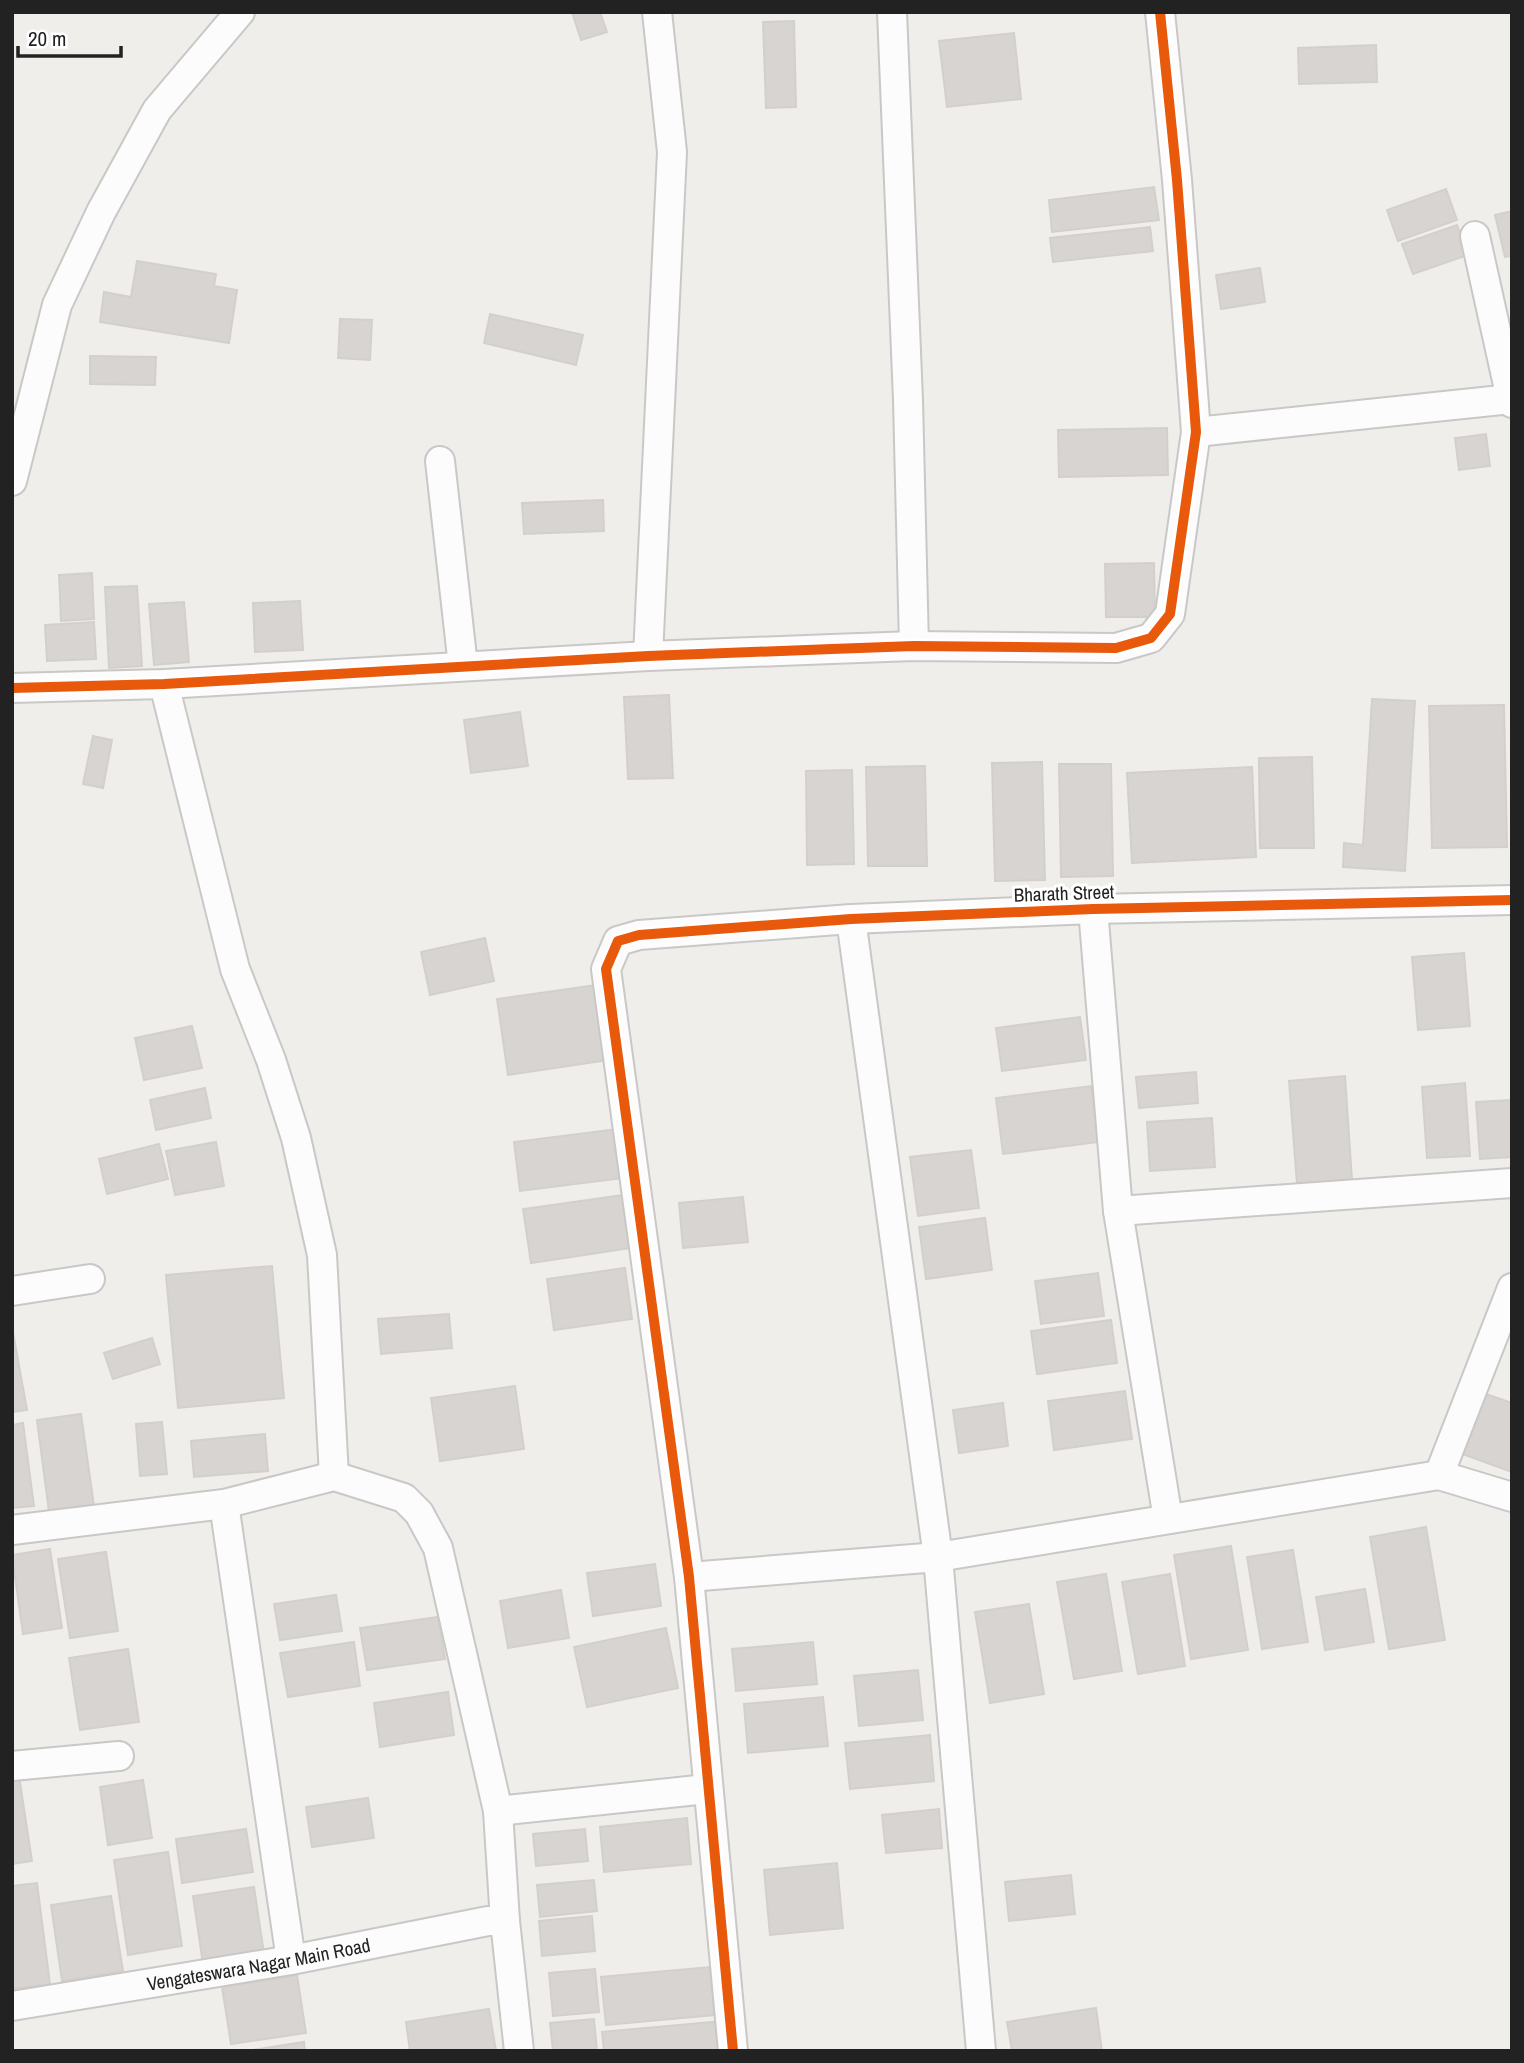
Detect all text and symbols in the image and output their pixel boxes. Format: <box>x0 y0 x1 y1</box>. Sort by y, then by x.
scale bar <box>18 14 121 58</box>
text: 20 m <box>28 24 66 53</box>
street label: Bharath Street <box>1013 878 1115 908</box>
street label: Vengateswara Nagar Main Road <box>145 1932 372 1997</box>

